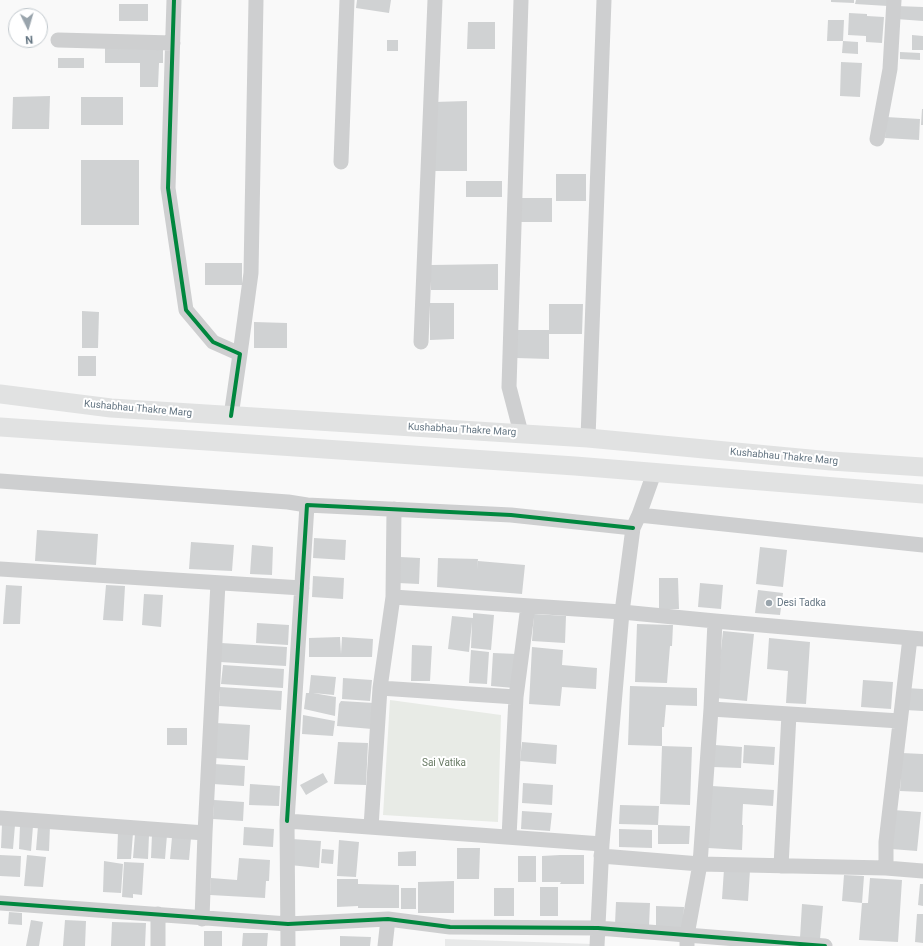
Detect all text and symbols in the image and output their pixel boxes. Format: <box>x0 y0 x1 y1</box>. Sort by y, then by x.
north arrow <box>8 8 48 48</box>
text: N <box>25 33 33 46</box>
street label: Kushabhau Thakre Marg <box>83 398 193 420</box>
street label: Kushabhau Thakre Marg <box>408 421 516 439</box>
street label: Kushabhau Thakre Marg <box>729 446 839 468</box>
place label: Desi Tadka <box>777 597 826 609</box>
marker: Desi Tadka <box>764 598 774 608</box>
park label: Sai Vatika <box>422 757 466 769</box>

